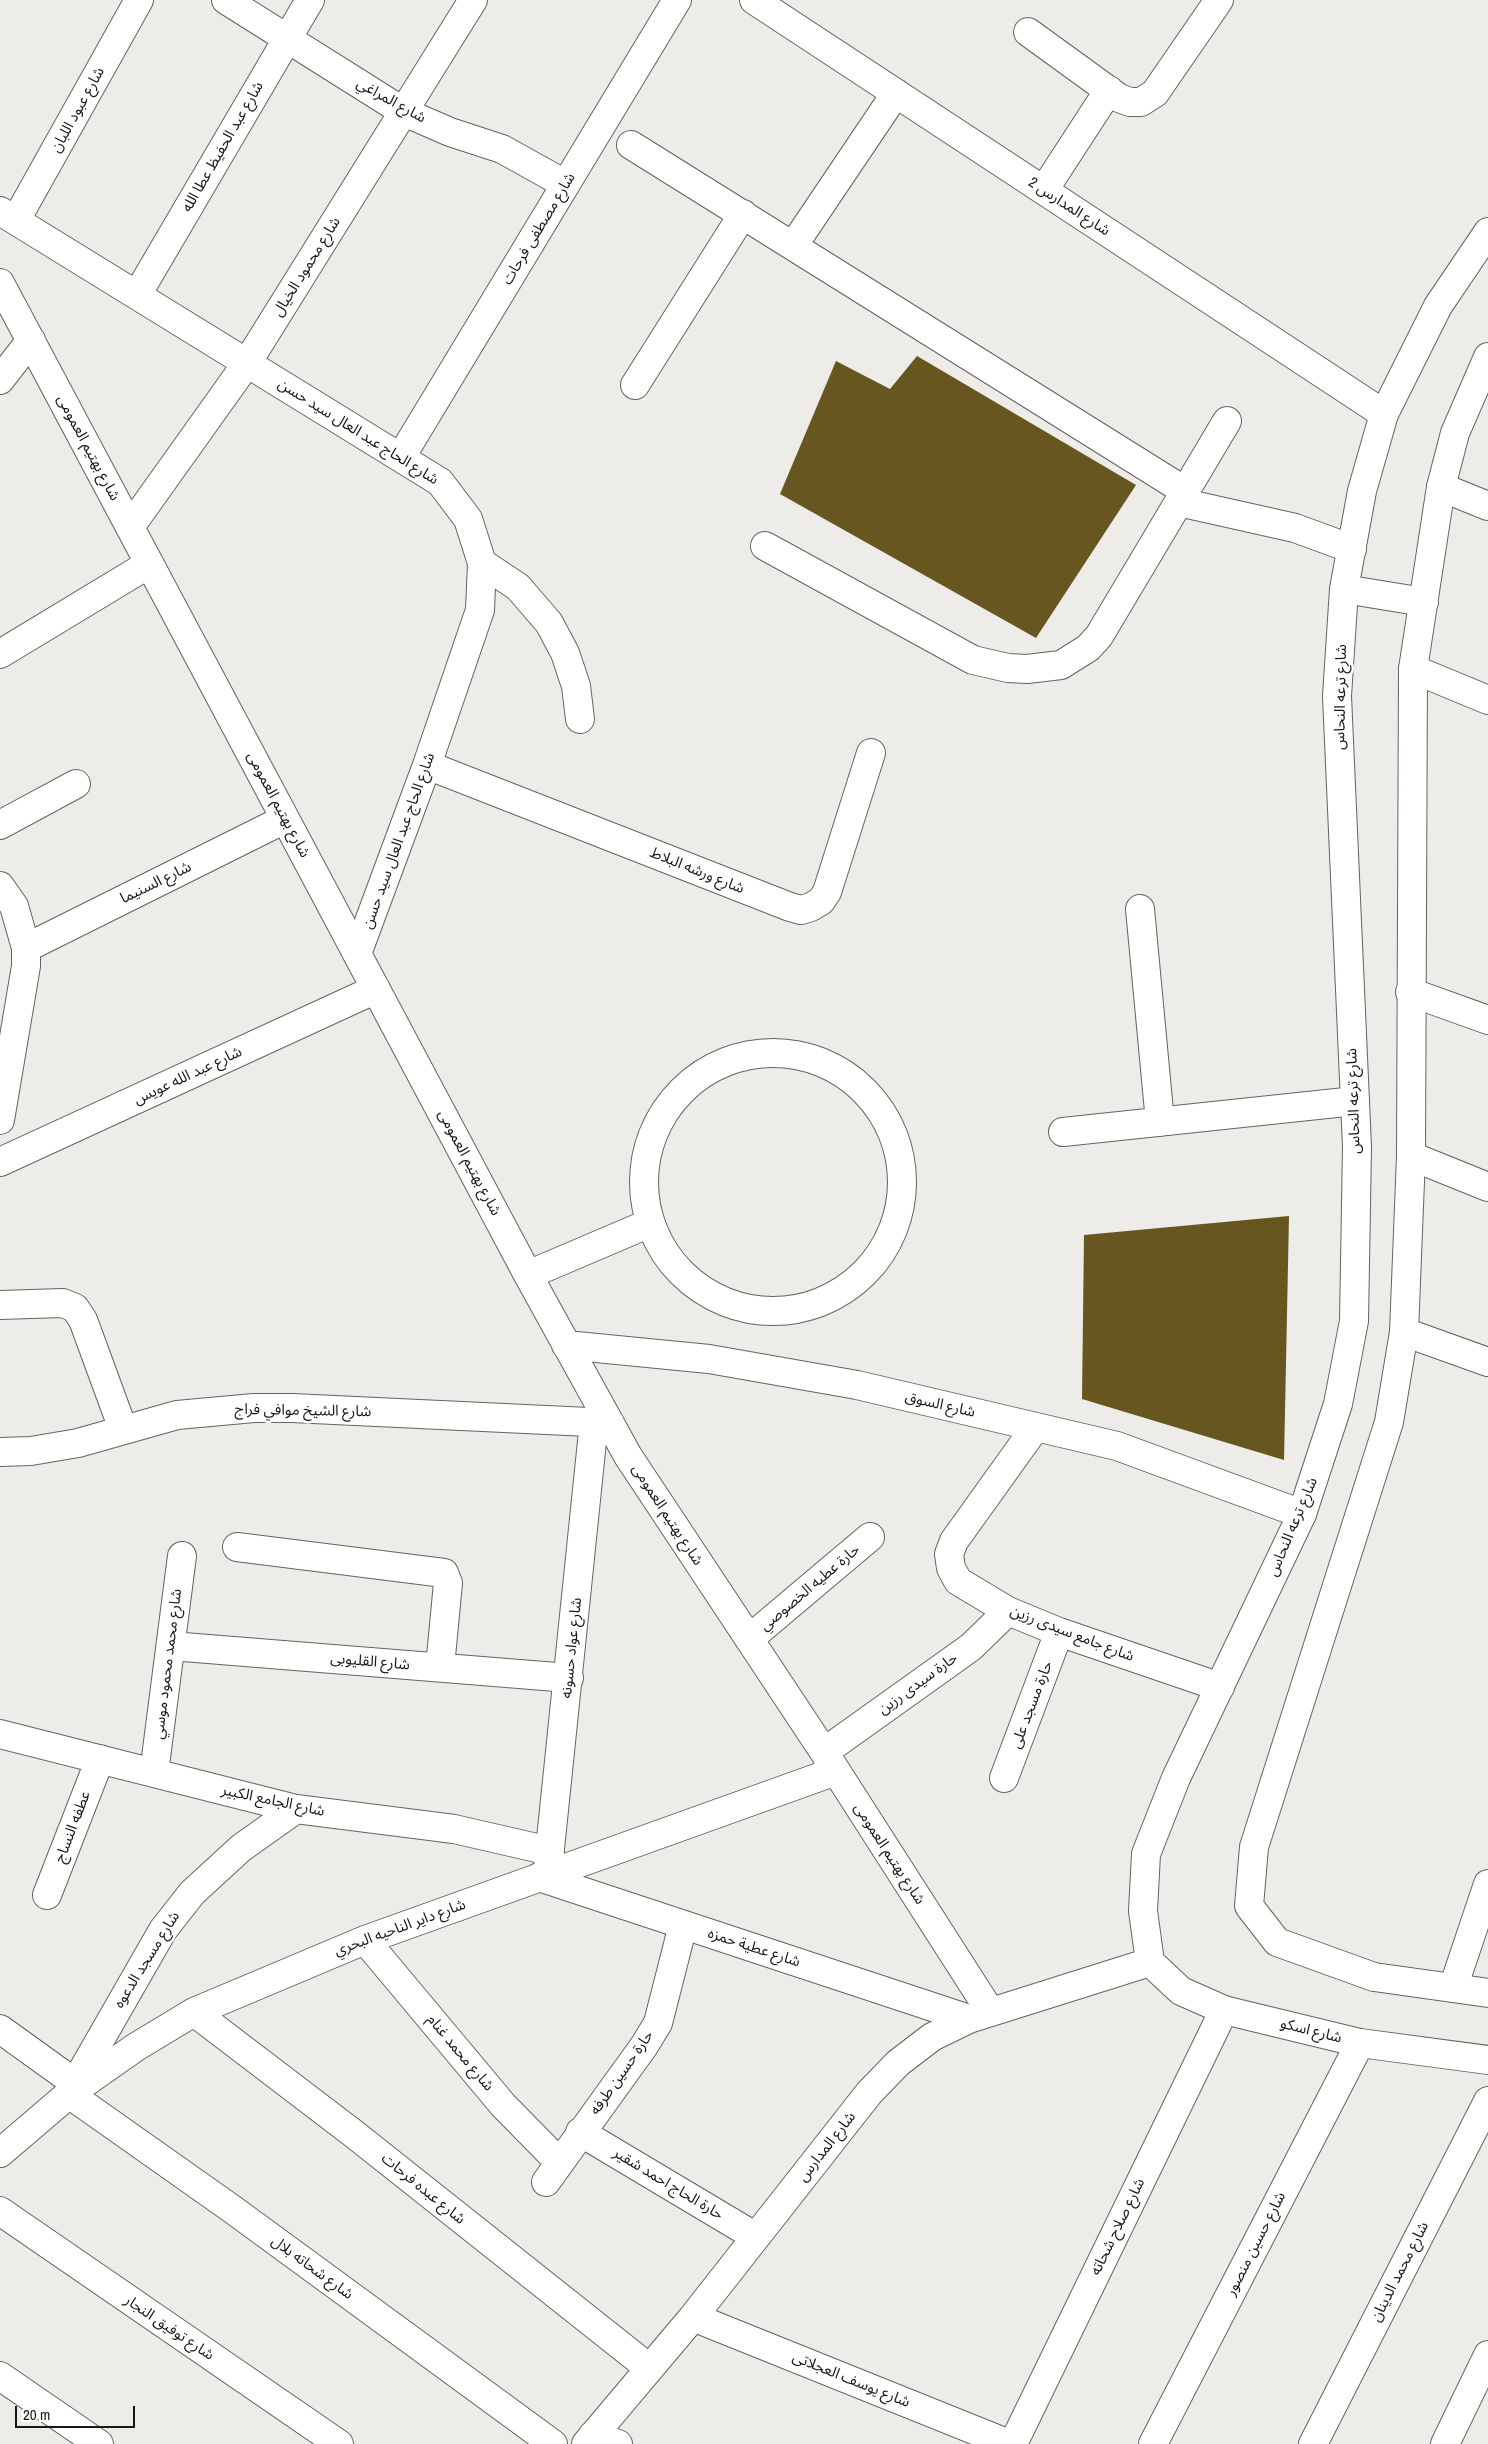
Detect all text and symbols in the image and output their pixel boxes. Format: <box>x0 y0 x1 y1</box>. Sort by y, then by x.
street label: شارع عبود اللبان <box>47 64 109 156</box>
street label: شارع المراغي <box>353 75 429 127</box>
street label: شارع عبد الحفيظ عطا الله <box>178 78 268 216</box>
street label: شارع مصطفى فرحات <box>498 170 580 288</box>
street label: شارع المدارس 2 <box>1025 174 1113 240</box>
street label: شارع محمود الخيال <box>269 214 345 320</box>
street label: شارع الحاج عبد العال سيد حسن <box>274 375 442 489</box>
street label: شارع بهتيم العمومى <box>53 392 123 504</box>
street label: شارع ترعه النحاس <box>1331 644 1351 750</box>
street label: شارع بهتيم العمومى <box>243 749 313 861</box>
street label: شارع الحاج عبد العال سيد حسن <box>359 751 439 931</box>
street label: شارع ورشه البلاط <box>647 844 747 898</box>
street label: شارع السنيما <box>118 858 194 908</box>
street label: شارع عبد الله عويس <box>131 1043 245 1109</box>
street label: شارع ترعه النحاس <box>1343 1048 1365 1154</box>
street label: شارع بهتيم العمومى <box>434 1107 504 1219</box>
street label: شارع السوق <box>903 1388 977 1422</box>
street label: شارع الشيخ موافي فراج <box>234 1401 372 1421</box>
street label: شارع بهتيم العمومى <box>628 1461 706 1569</box>
street label: شارع ترعه النحاس <box>1264 1475 1322 1579</box>
street label: حارة عطيه الخصوصي <box>756 1541 864 1635</box>
street label: شارع محمد محمود موسي <box>150 1588 186 1740</box>
street label: شارع عواد حسونه <box>558 1597 586 1699</box>
street label: شارع جامع سيدى رزين <box>1008 1602 1136 1666</box>
street label: حارة سيدى رزين <box>875 1649 961 1719</box>
street label: شارع القليوبى <box>329 1650 411 1674</box>
street label: حارة مسجد على <box>1007 1659 1057 1751</box>
street label: شارع الجامع الكبير <box>220 1781 326 1821</box>
street label: عطفه النساج <box>51 1788 95 1866</box>
street label: شارع بهتيم العمومى <box>850 1800 928 1908</box>
street label: شارع داير الناحيه البحري <box>332 1896 468 1960</box>
street label: شارع مسجد الدعوه <box>110 1908 184 2012</box>
street label: شارع عطية حمزه <box>706 1925 802 1971</box>
street label: شارع محمد غنام <box>423 2011 497 2095</box>
street label: شارع اسكو <box>1278 2015 1344 2047</box>
street label: حارة حسين طرفه <box>586 2027 658 2119</box>
street label: شارع المدارس <box>794 2109 860 2185</box>
street label: حارة الحاج احمد شقير <box>610 2144 726 2224</box>
street label: شارع عبده فرحات <box>377 2150 469 2228</box>
street label: شارع صلاح شحاته <box>1087 2176 1149 2278</box>
street label: شارع حسين منصور <box>1222 2189 1290 2299</box>
street label: شارع محمد الدينان <box>1367 2219 1433 2325</box>
street label: شارع شحاته بلال <box>267 2232 357 2304</box>
street label: شارع توفيق النجار <box>121 2291 217 2365</box>
street label: شارع يوسف العجلاتى <box>790 2348 912 2412</box>
scale bar <box>18 2396 138 2428</box>
text: 20 m <box>23 2404 50 2425</box>

